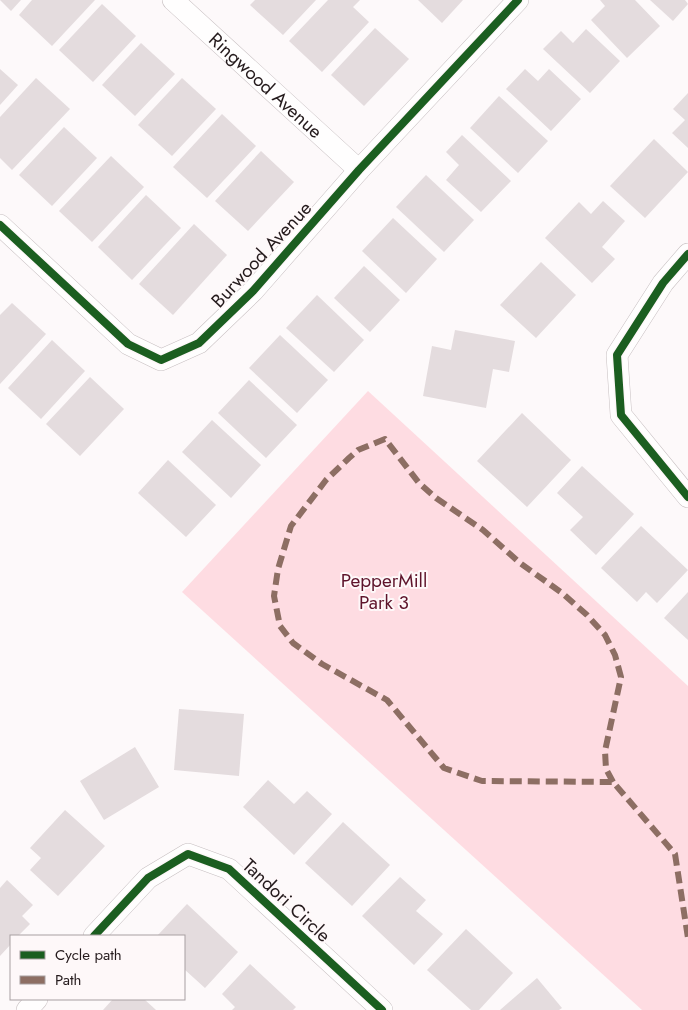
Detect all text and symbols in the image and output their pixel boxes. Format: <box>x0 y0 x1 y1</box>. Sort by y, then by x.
street label: Ringwood Avenue <box>203 26 329 145</box>
street label: Burwood Avenue <box>205 195 318 314</box>
park label: PepperMill Park 3 <box>341 567 427 616</box>
street label: Tandori Circle <box>237 852 337 949</box>
legend <box>10 935 185 1000</box>
text: Cycle path <box>55 944 122 966</box>
text: Path <box>55 969 81 991</box>

